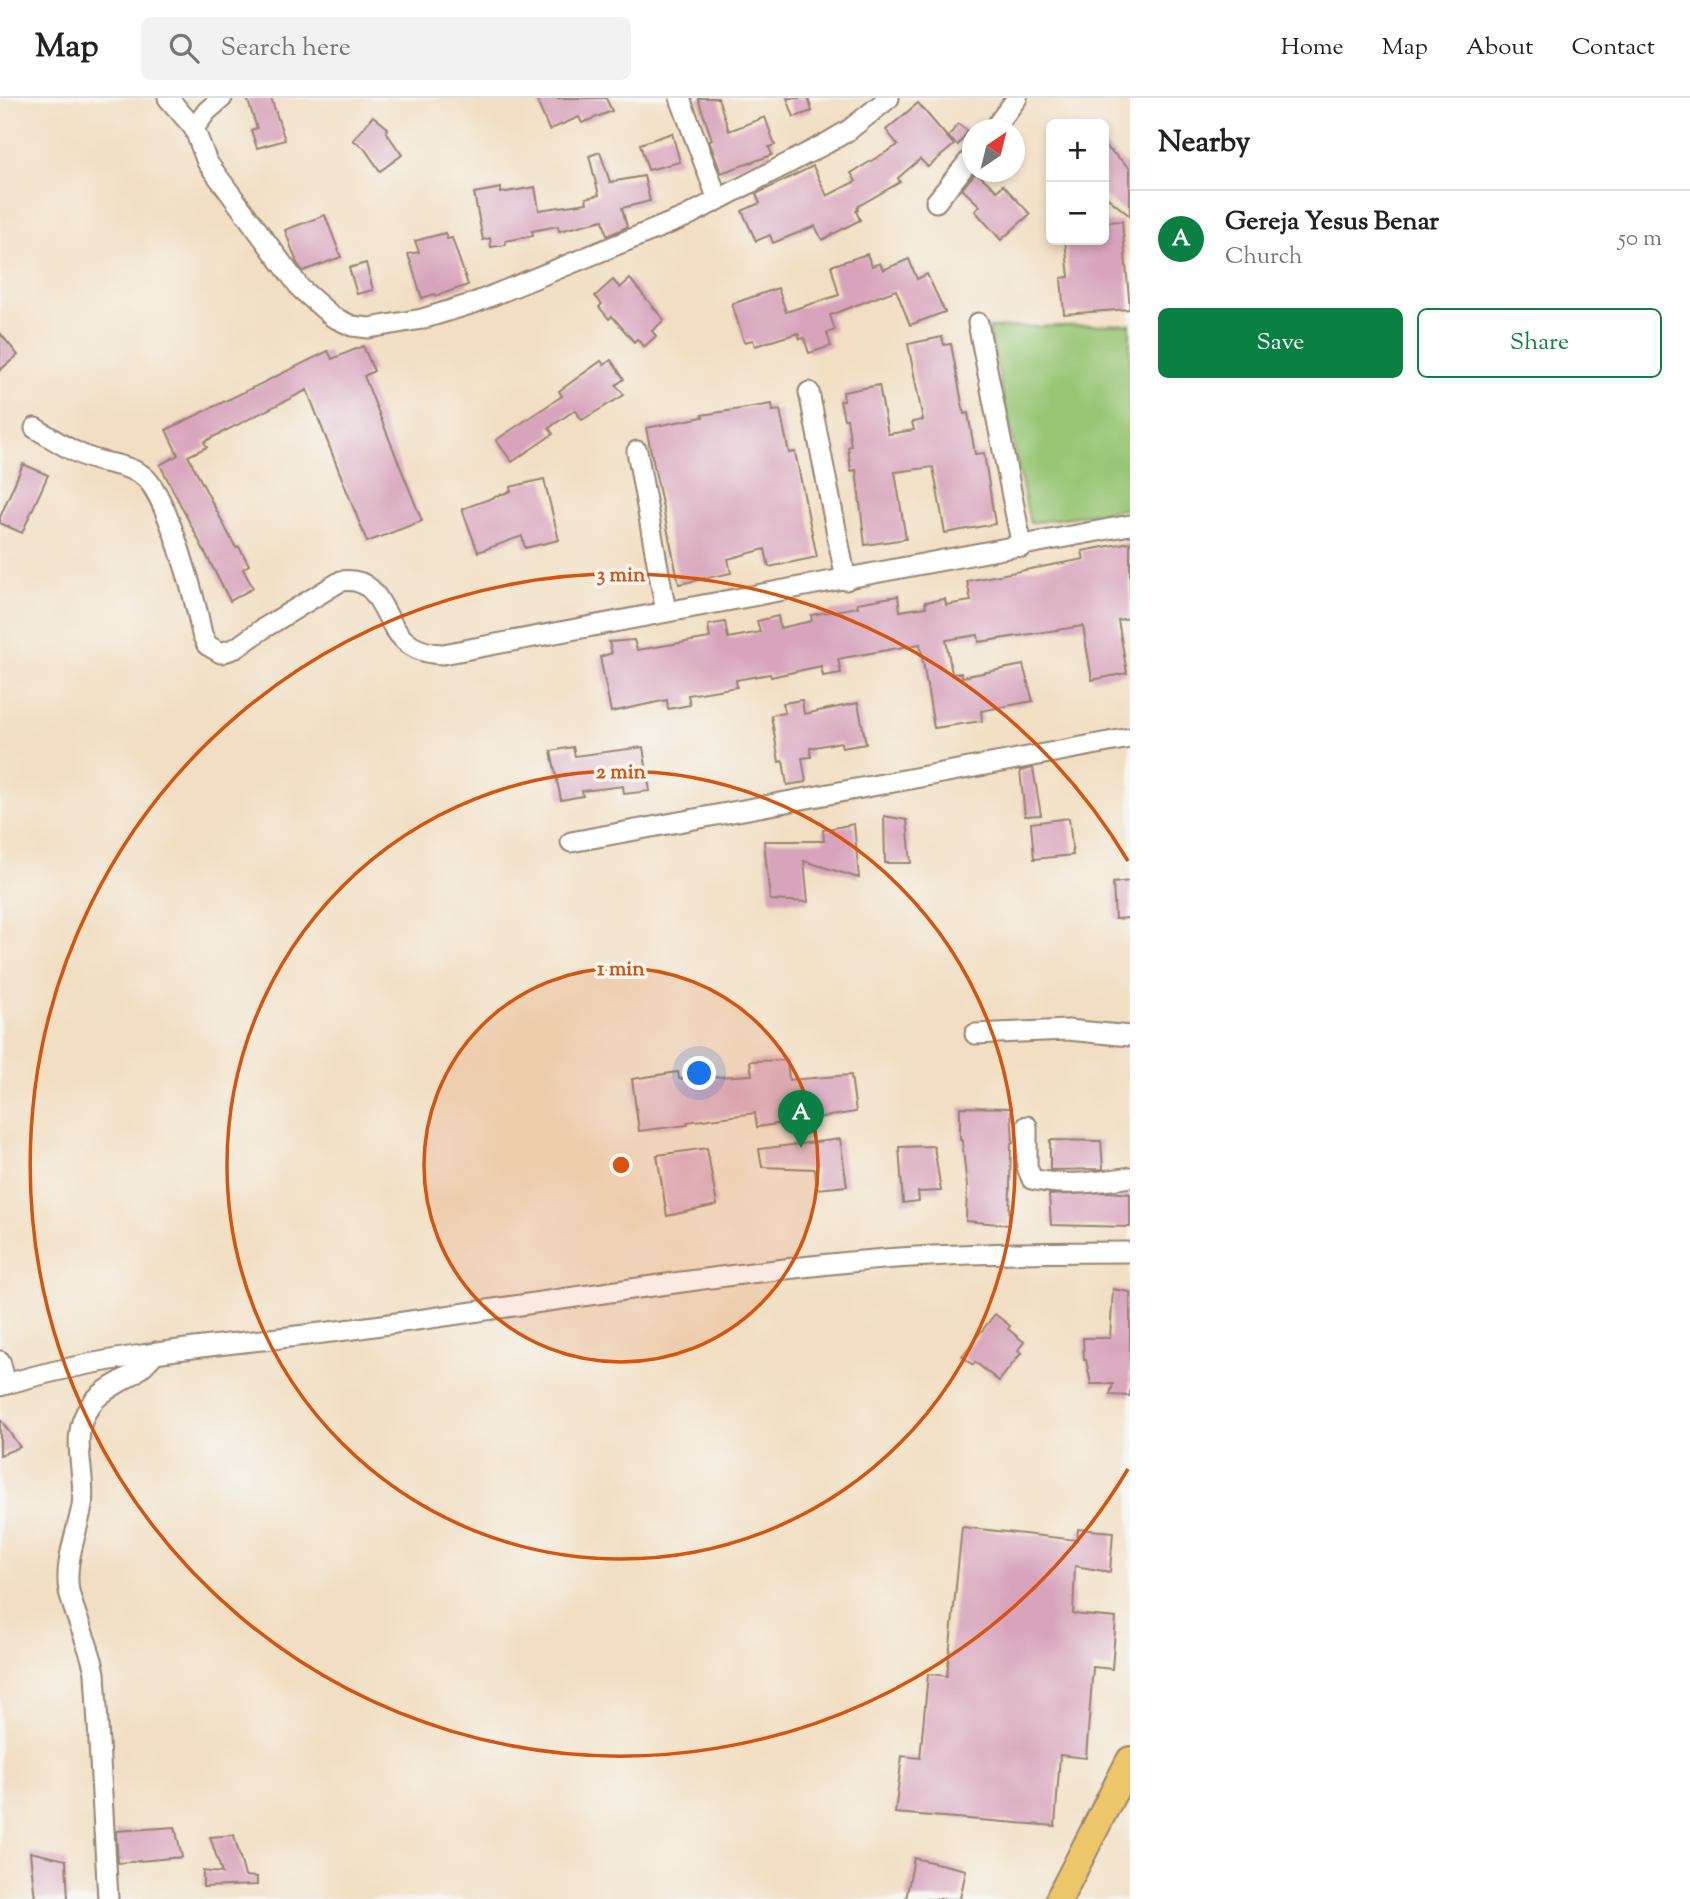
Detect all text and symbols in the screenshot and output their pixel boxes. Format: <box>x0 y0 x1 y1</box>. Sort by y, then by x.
search box <box>141 17 631 80</box>
text: Map <box>35 24 99 72</box>
icon: search <box>165 29 203 67</box>
text: Search here <box>221 30 351 67</box>
text: Home <box>1281 31 1344 65</box>
text: Map <box>1382 31 1428 65</box>
text: About <box>1466 31 1533 65</box>
text: Contact <box>1571 31 1655 65</box>
north arrow <box>962 119 1025 182</box>
map controls <box>1046 119 1109 245</box>
button: + <box>1046 119 1109 182</box>
text: Nearby <box>1158 122 1250 165</box>
button: − <box>1046 182 1109 245</box>
text: Gereja Yesus Benar <box>1225 204 1439 241</box>
text: A <box>1172 223 1190 256</box>
text: 50 m <box>1618 223 1662 256</box>
text: Church <box>1225 241 1303 274</box>
button: Save <box>1158 308 1403 378</box>
button: Share <box>1417 308 1662 378</box>
text: 3 min <box>597 561 646 591</box>
text: 2 min <box>596 758 647 788</box>
text: 1 min <box>597 955 645 985</box>
your location <box>682 1056 716 1090</box>
pin: A <box>778 1090 824 1148</box>
centre of rings <box>609 1153 633 1177</box>

